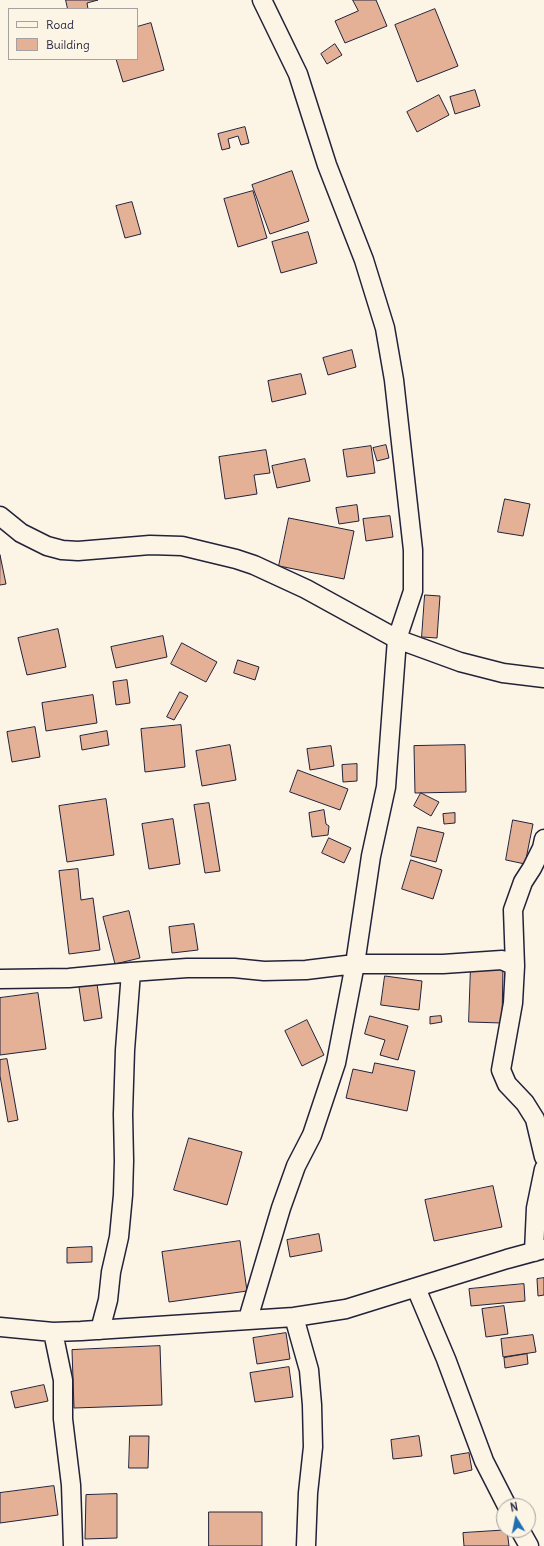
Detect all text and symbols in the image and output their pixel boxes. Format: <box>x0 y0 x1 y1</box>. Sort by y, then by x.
legend <box>8 8 138 60</box>
text: Road <box>46 17 74 32</box>
text: Building <box>46 37 90 52</box>
north arrow <box>496 1498 536 1538</box>
text: N <box>509 1500 519 1515</box>

